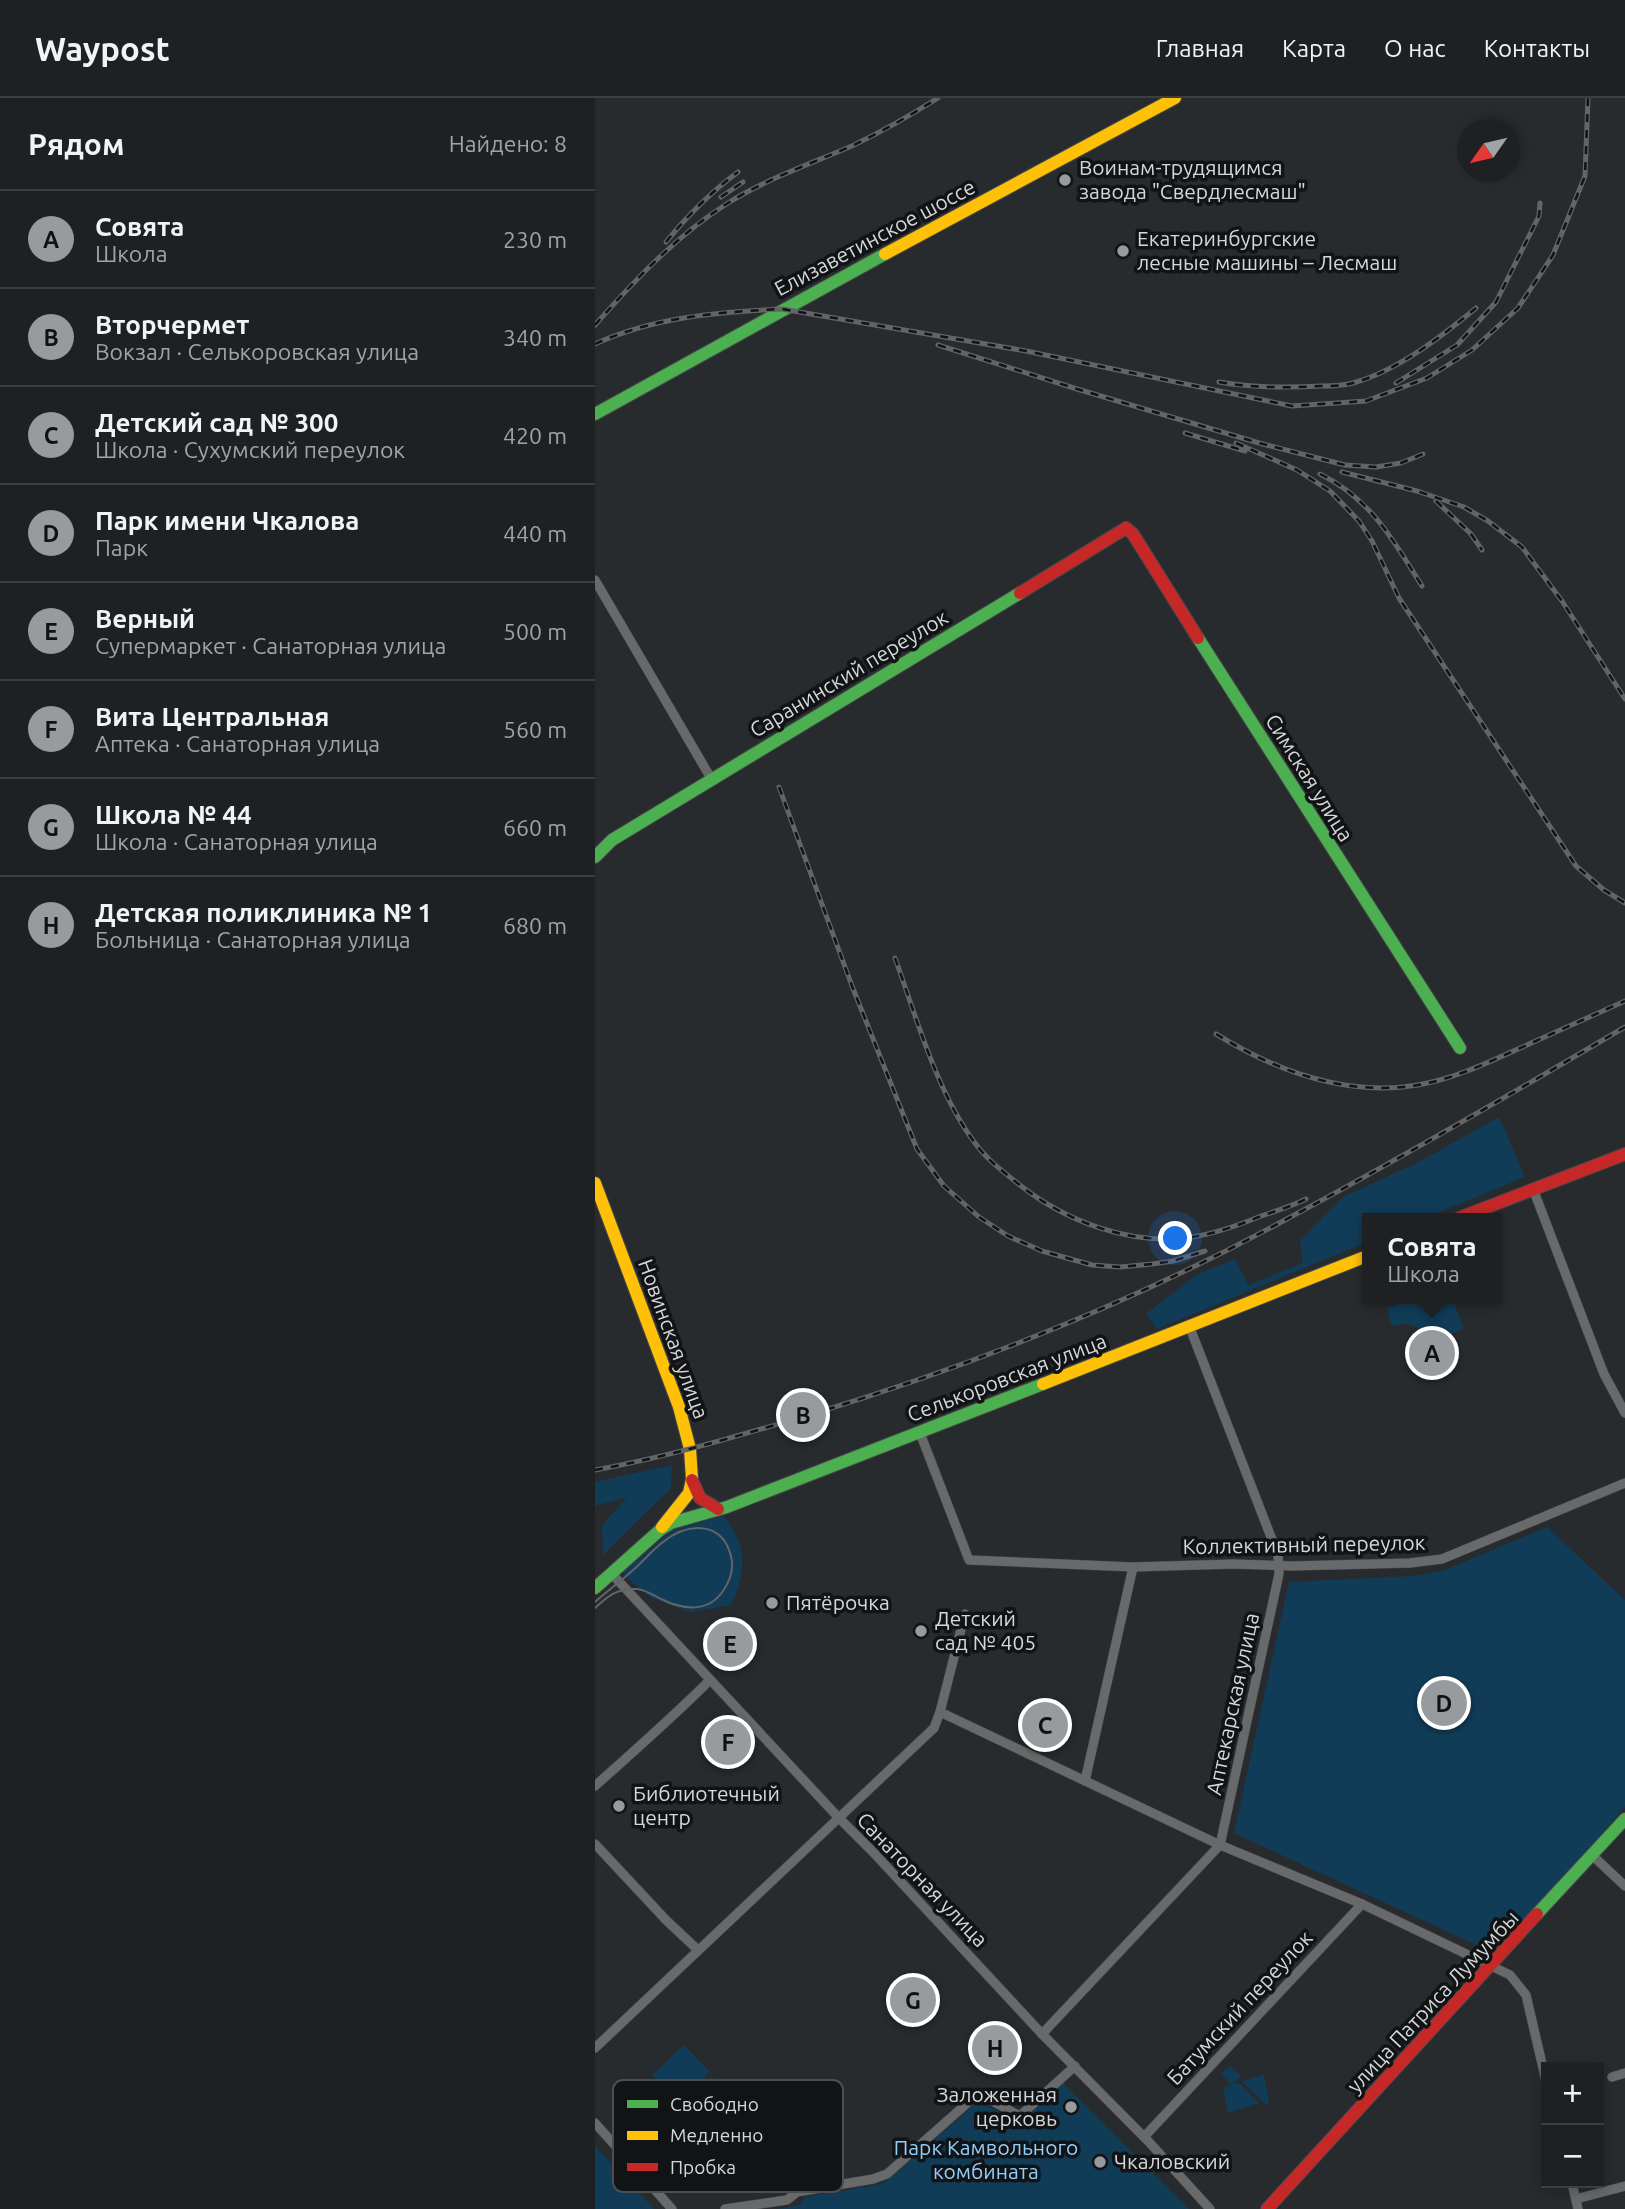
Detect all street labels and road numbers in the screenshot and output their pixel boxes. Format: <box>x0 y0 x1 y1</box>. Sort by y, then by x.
street label: Елизаветинское шоссе <box>770 174 979 300</box>
street label: Саранинский переулок <box>745 604 952 742</box>
street label: Симская улица <box>1261 709 1359 846</box>
street label: Новинская улица <box>634 1256 714 1422</box>
street label: Селькоровская улица <box>904 1328 1110 1426</box>
street label: Коллективный переулок <box>1182 1530 1426 1558</box>
street label: Аптекарская улица <box>1201 1611 1263 1797</box>
street label: Санаторная улица <box>853 1807 993 1951</box>
street label: улица Патриса Лумумбы <box>1342 1905 1523 2097</box>
street label: Батумский переулок <box>1162 1925 1317 2089</box>

